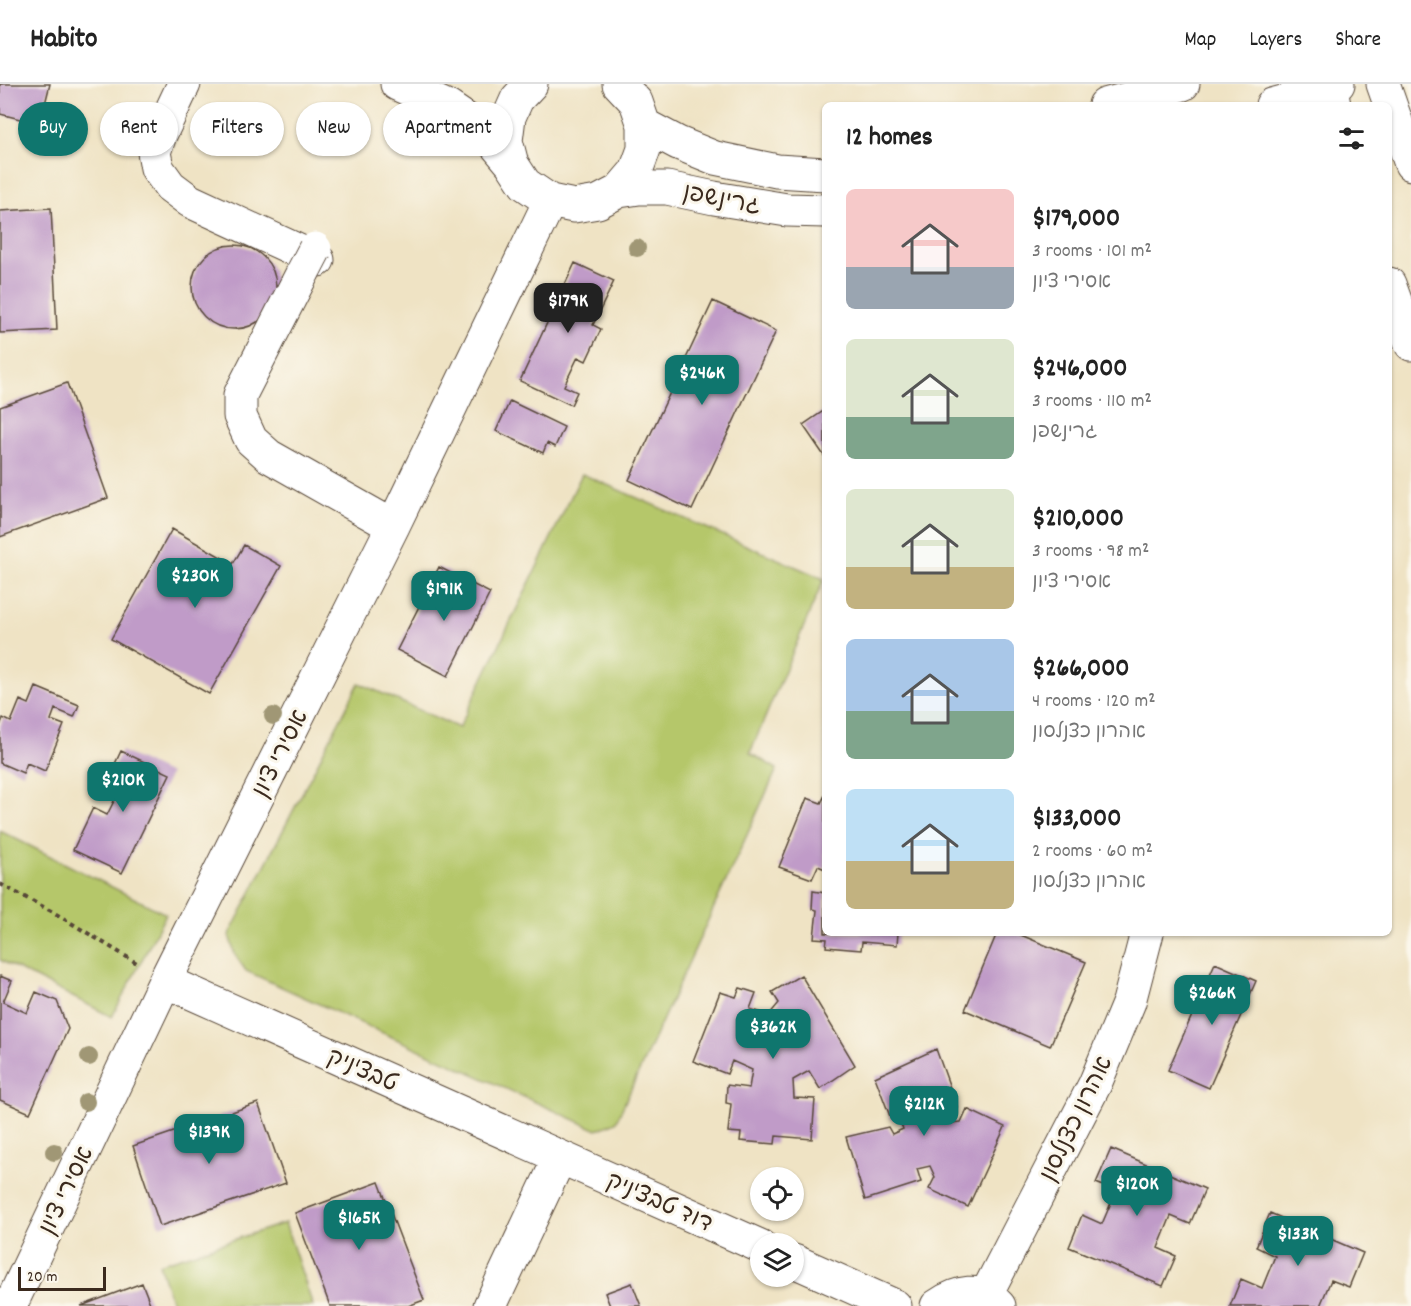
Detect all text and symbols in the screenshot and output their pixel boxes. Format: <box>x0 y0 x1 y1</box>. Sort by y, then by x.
text: Habito <box>30 21 98 61</box>
text: Map <box>1185 26 1216 56</box>
text: Layers <box>1249 26 1302 56</box>
text: Share <box>1335 26 1381 56</box>
chip: Buy <box>18 102 88 156</box>
chip: Rent <box>100 102 178 156</box>
chip: Filters <box>190 102 284 156</box>
chip: New <box>296 102 371 156</box>
chip: Apartment <box>383 102 513 156</box>
text: 12 homes <box>846 120 933 157</box>
icon: filters <box>1335 122 1368 155</box>
street label: גרינשפן <box>680 177 763 225</box>
text: $179,000 <box>1032 201 1120 238</box>
icon: home <box>894 213 966 285</box>
text: 3 rooms · 101 m² <box>1032 238 1152 266</box>
text: אסירי ציון <box>1032 269 1111 297</box>
pin: $179K <box>526 283 610 334</box>
text: $179K <box>548 288 588 316</box>
text: $246,000 <box>1032 351 1128 388</box>
pin: $246K <box>660 355 744 406</box>
text: $246K <box>679 360 725 388</box>
icon: home <box>894 363 966 435</box>
text: 3 rooms · 110 m² <box>1032 388 1152 416</box>
text: גרינשפן <box>1032 419 1098 447</box>
text: $210,000 <box>1032 501 1124 538</box>
icon: home <box>894 513 966 585</box>
text: 3 rooms · 98 m² <box>1032 538 1149 566</box>
pin: $230K <box>153 558 237 609</box>
text: $230K <box>171 563 219 591</box>
text: אסירי ציון <box>1032 569 1111 597</box>
pin: $191K <box>402 571 486 622</box>
text: $191K <box>425 576 463 604</box>
text: $266,000 <box>1032 651 1129 688</box>
icon: home <box>894 663 966 735</box>
text: 4 rooms · 120 m² <box>1032 688 1156 716</box>
street label: אסירי ציון <box>245 704 318 804</box>
text: אהרון כצנלסון <box>1032 719 1146 747</box>
pin: $210K <box>81 762 165 813</box>
text: $210K <box>101 767 145 795</box>
text: $133,000 <box>1032 801 1121 838</box>
icon: home <box>894 813 966 885</box>
text: 2 rooms · 60 m² <box>1032 838 1153 866</box>
text: אהרון כצנלסון <box>1032 869 1146 897</box>
pin: $266K <box>1170 975 1254 1026</box>
text: $266K <box>1188 980 1236 1008</box>
pin: $362K <box>731 1009 815 1060</box>
text: $362K <box>750 1014 796 1042</box>
street label: טבצ'ניק <box>321 1041 403 1102</box>
street label: אהרון כצנלסון <box>1033 1051 1123 1188</box>
pin: $212K <box>882 1086 966 1137</box>
text: $212K <box>903 1091 945 1119</box>
pin: $139K <box>167 1114 251 1165</box>
text: $139K <box>188 1119 230 1147</box>
street label: אסירי ציון <box>32 1141 104 1241</box>
street label: דוד טבצ'ניק <box>600 1165 717 1242</box>
pin: $120K <box>1095 1166 1179 1217</box>
map controls <box>750 1167 804 1287</box>
button: locate <box>750 1167 804 1221</box>
text: $120K <box>1115 1171 1159 1199</box>
pin: $165K <box>317 1200 401 1251</box>
text: $165K <box>338 1205 380 1233</box>
pin: $133K <box>1256 1216 1340 1267</box>
text: $133K <box>1277 1221 1319 1249</box>
button: layers <box>750 1233 804 1287</box>
scale bar <box>18 1264 106 1292</box>
text: 20 m <box>27 1266 57 1289</box>

